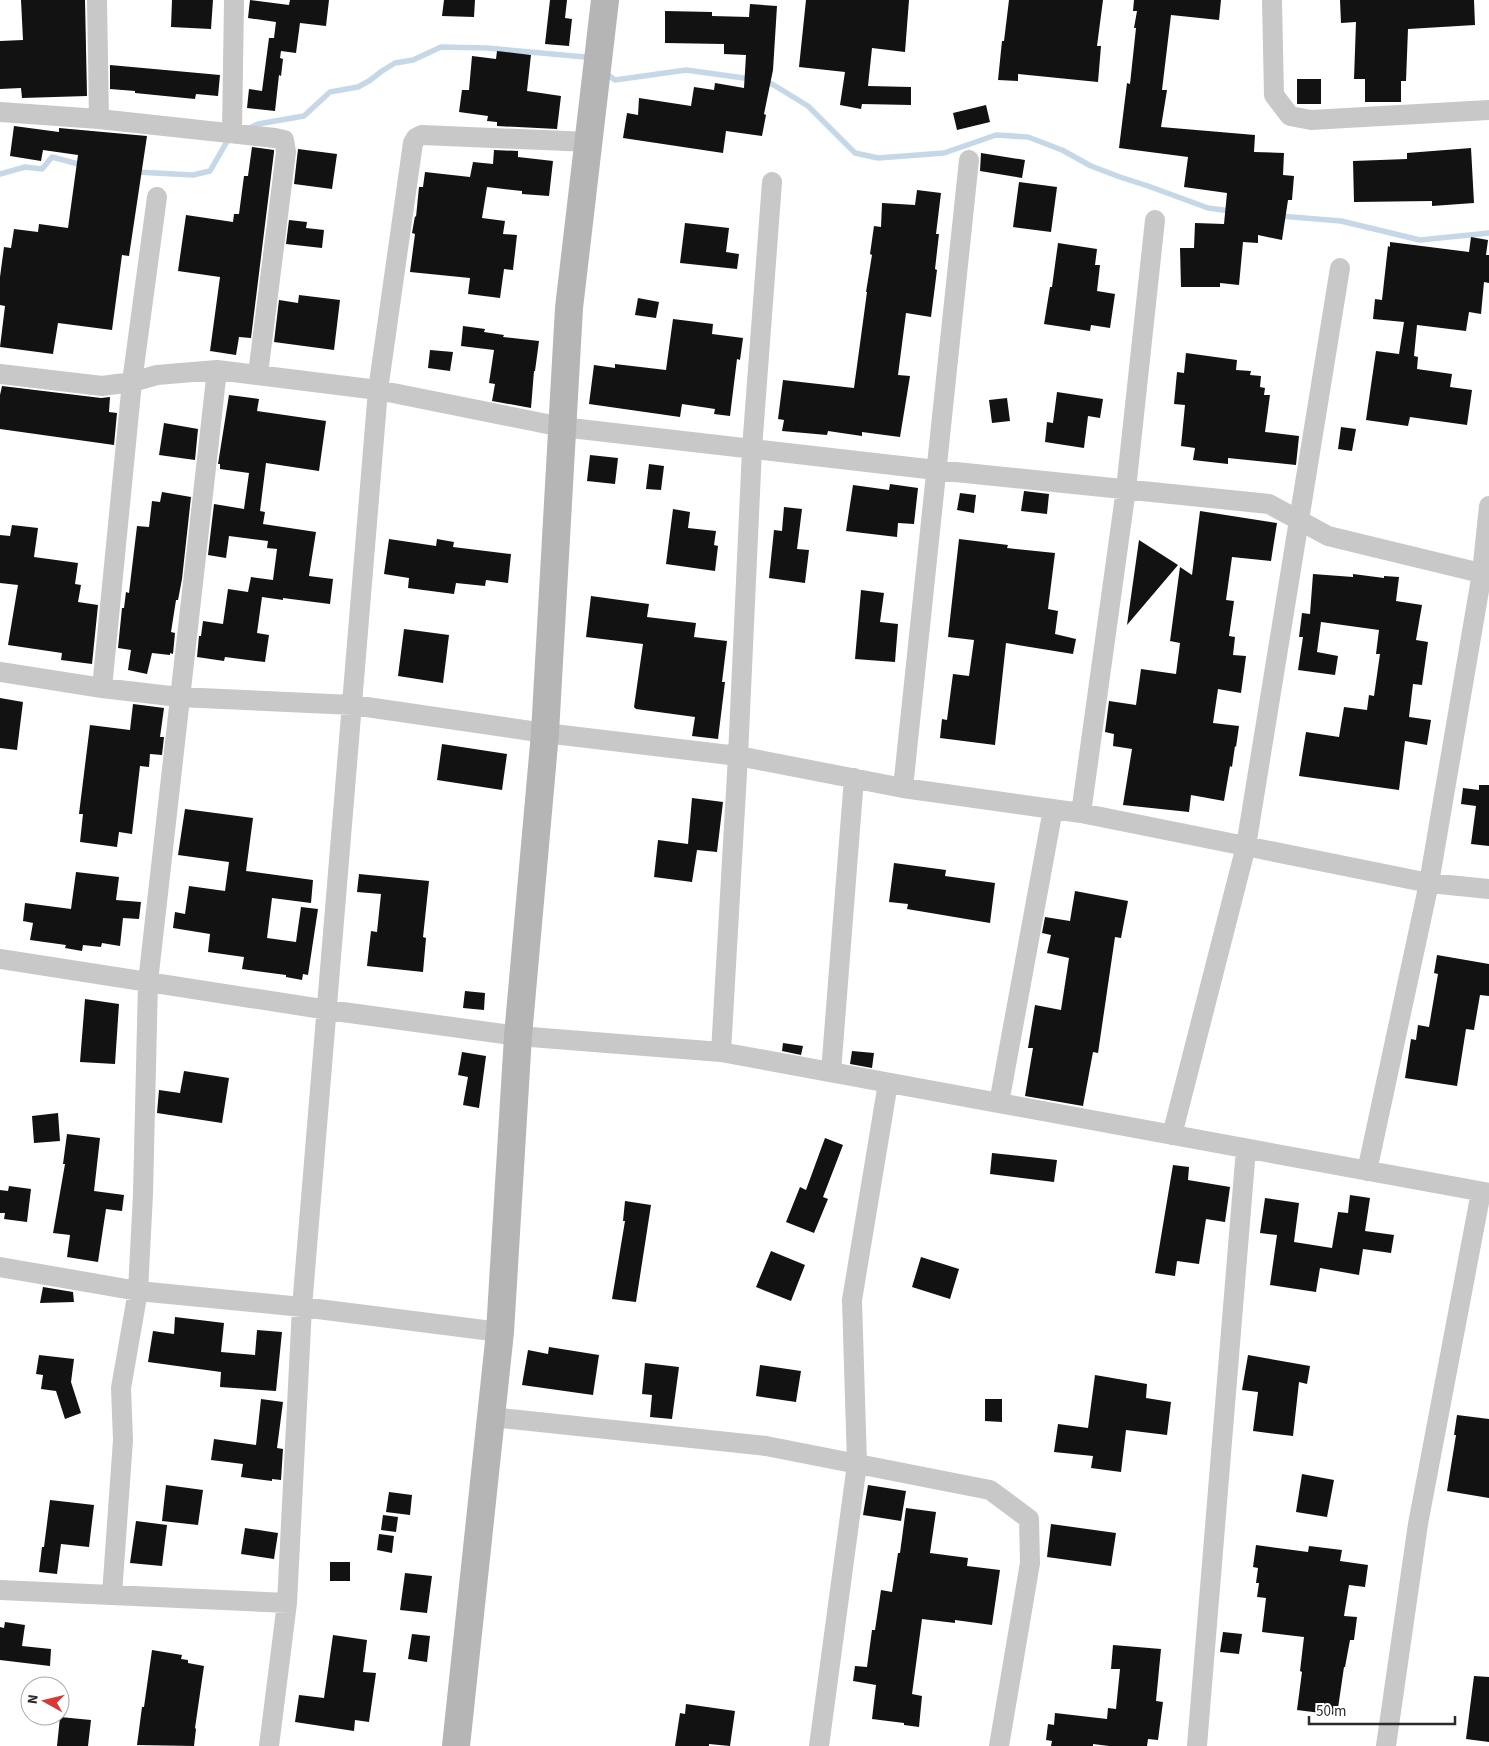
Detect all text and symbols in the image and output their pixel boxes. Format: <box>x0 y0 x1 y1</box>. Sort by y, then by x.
north arrow <box>20 1676 70 1726</box>
text: N <box>23 1693 44 1705</box>
scale bar <box>1309 1694 1455 1726</box>
text: 50 m <box>1316 1701 1346 1722</box>

